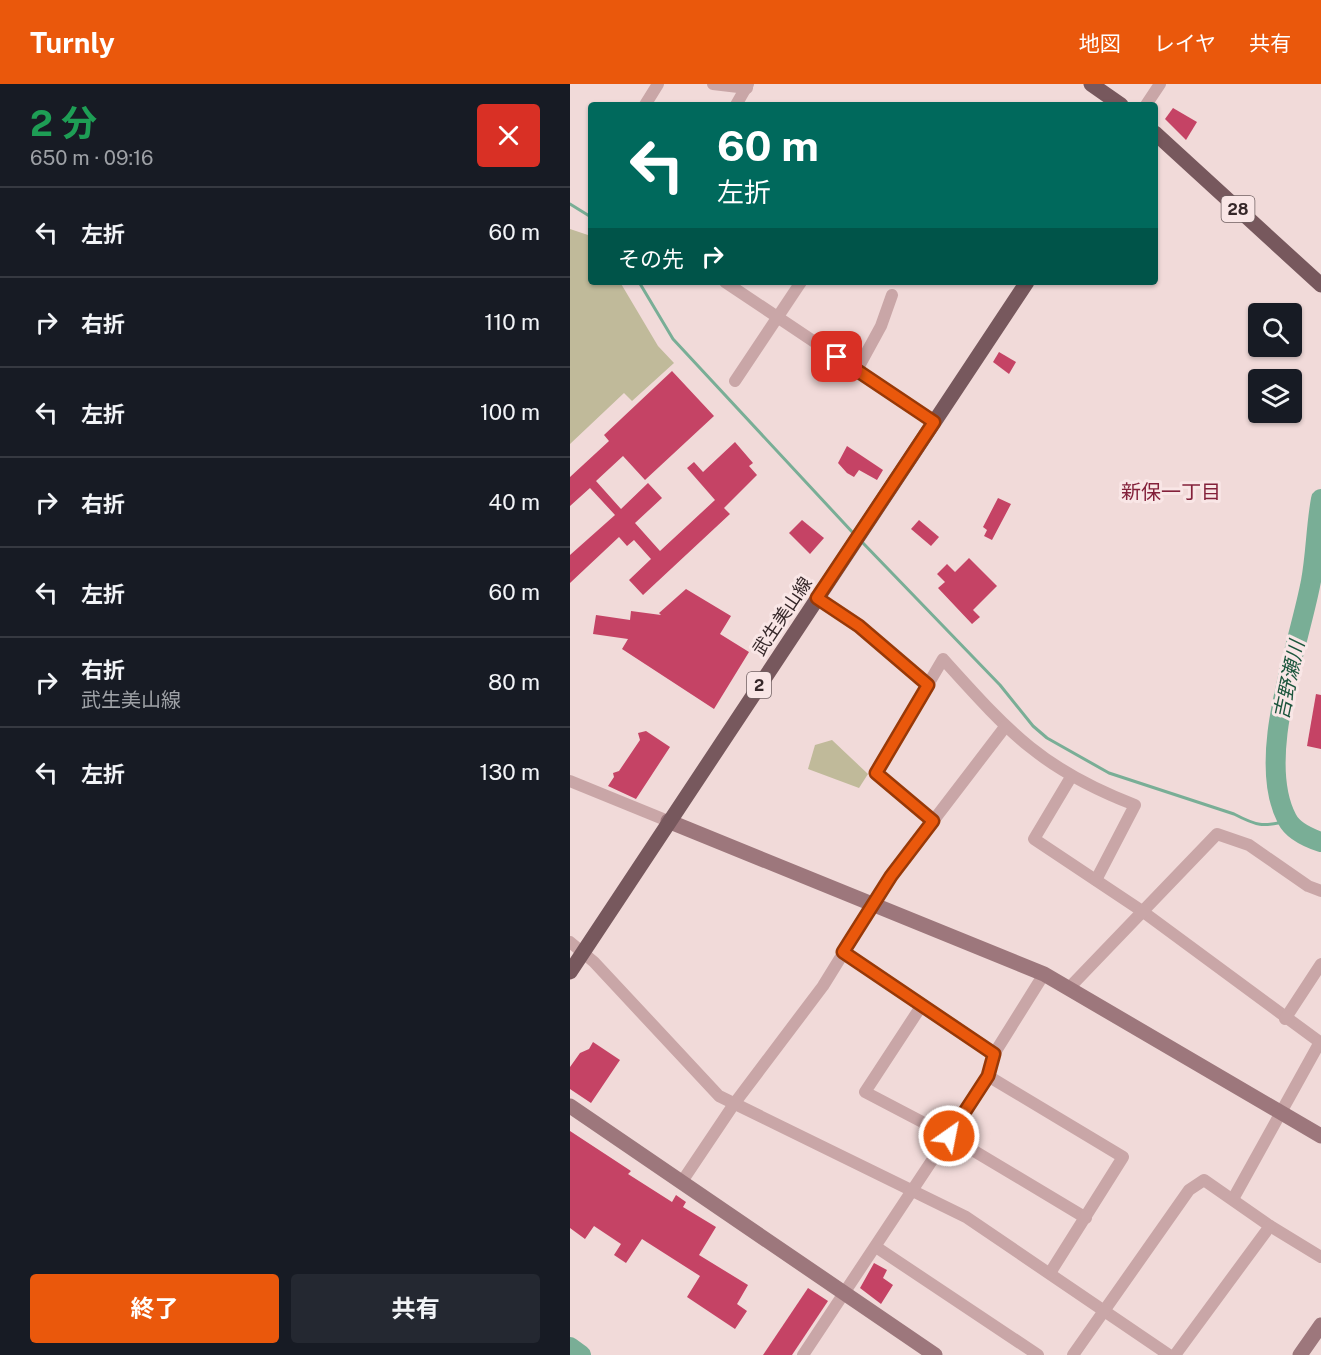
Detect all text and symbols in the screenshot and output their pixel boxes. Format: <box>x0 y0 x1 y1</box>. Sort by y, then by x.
text: Turnly <box>30 26 115 59</box>
text: 地図 <box>1079 31 1121 56</box>
text: レイヤ <box>1154 31 1216 56</box>
text: 共有 <box>1249 31 1291 56</box>
text: 2 分 <box>30 102 97 144</box>
button: close <box>477 104 540 167</box>
text: 60 m <box>717 121 819 170</box>
icon: left <box>618 126 696 204</box>
text: 650 m · 09:16 <box>30 146 154 170</box>
text: 左折 <box>717 176 771 208</box>
road number: 28 <box>1222 196 1254 222</box>
icon: left <box>30 216 63 249</box>
text: 60 m <box>489 219 540 245</box>
text: 左折 <box>81 221 125 247</box>
icon: right <box>696 240 729 273</box>
text: その先 <box>618 246 684 272</box>
map controls <box>1248 303 1302 423</box>
button: search <box>1248 303 1302 357</box>
icon: right <box>30 306 63 339</box>
text: 110 m <box>484 309 540 335</box>
text: 右折 <box>81 311 125 337</box>
pin <box>811 331 862 382</box>
icon: arrive <box>820 340 853 373</box>
button: layers <box>1248 369 1302 423</box>
icon: left <box>30 396 63 429</box>
text: 100 m <box>480 399 540 425</box>
text: 左折 <box>81 401 125 427</box>
district label: 新保一丁目 <box>1121 480 1221 504</box>
icon: right <box>30 486 63 519</box>
text: 40 m <box>488 489 540 515</box>
text: 右折 <box>81 491 125 517</box>
street label: 武生美山線 <box>748 573 816 659</box>
icon: left <box>30 576 63 609</box>
text: 60 m <box>489 579 540 605</box>
text: 左折 <box>81 581 125 607</box>
water label: 吉野瀬川 <box>1269 636 1309 722</box>
text: 右折 <box>81 657 125 683</box>
icon: right <box>30 666 63 699</box>
text: 80 m <box>488 669 540 695</box>
road number: 2 <box>747 672 771 698</box>
text: 武生美山線 <box>81 688 181 712</box>
icon: left <box>30 756 63 789</box>
text: 130 m <box>479 759 540 785</box>
text: 左折 <box>81 761 125 787</box>
position arrow <box>917 1104 981 1168</box>
button: 終了 <box>30 1274 279 1343</box>
button: 共有 <box>291 1274 540 1343</box>

